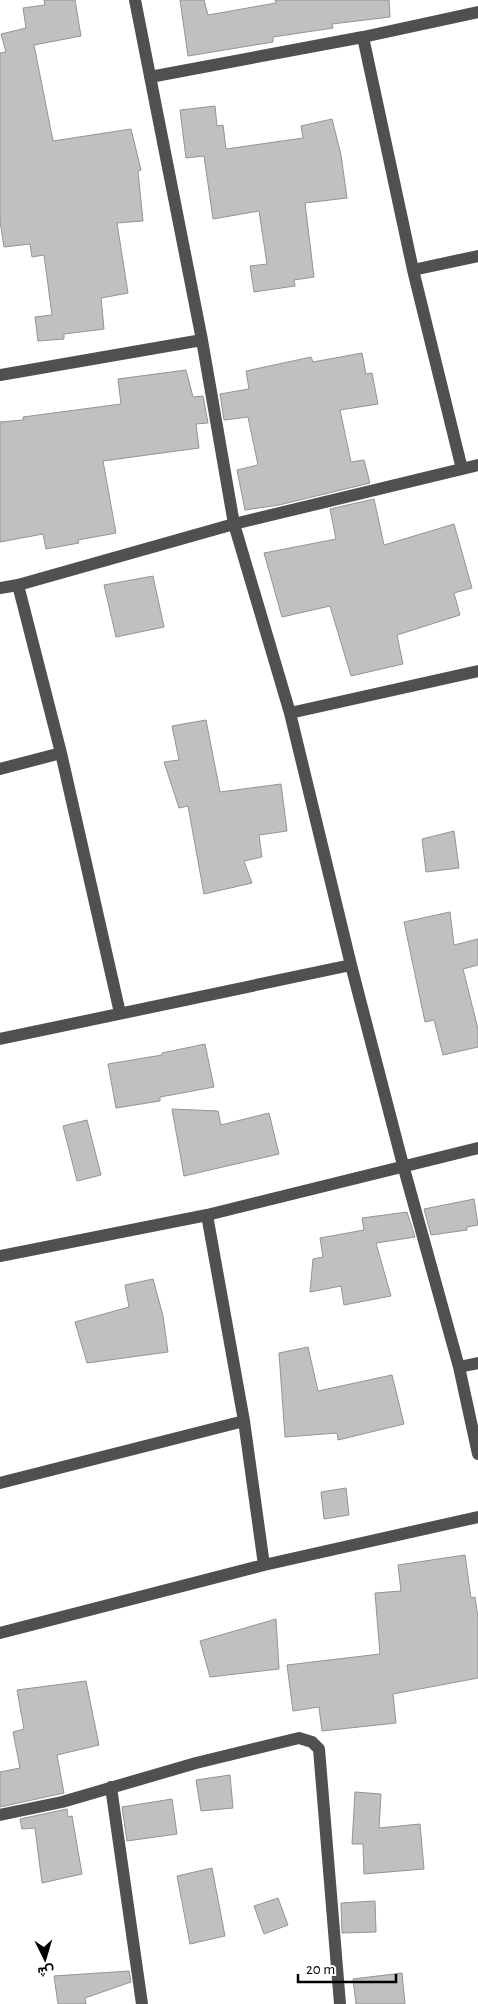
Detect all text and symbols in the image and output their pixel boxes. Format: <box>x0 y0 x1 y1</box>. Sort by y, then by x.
north arrow <box>20 1934 70 1984</box>
scale bar <box>298 1952 396 1984</box>
text: ش <box>37 1962 55 1979</box>
text: 20 m <box>306 1962 335 1977</box>

